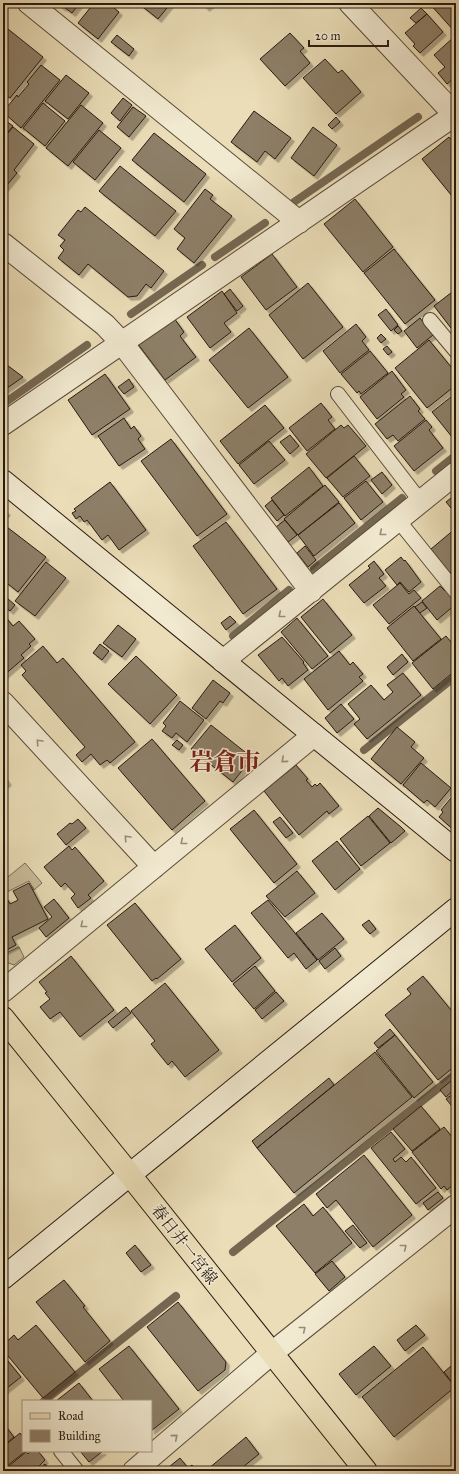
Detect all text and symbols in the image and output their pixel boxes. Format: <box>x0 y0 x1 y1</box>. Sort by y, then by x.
scale bar <box>309 22 388 48</box>
text: 20 m <box>315 29 341 43</box>
one-way arrow <box>380 528 387 535</box>
one-way arrow <box>278 610 286 617</box>
one-way arrow <box>37 740 44 747</box>
district label: 岩倉市 <box>189 747 261 777</box>
one-way arrow <box>281 755 288 762</box>
one-way arrow <box>125 835 132 843</box>
one-way arrow <box>181 838 188 845</box>
one-way arrow <box>80 921 88 928</box>
street label: 春日井一宮線 <box>148 1201 222 1288</box>
one-way arrow <box>400 1245 407 1252</box>
one-way arrow <box>298 1326 305 1333</box>
legend <box>22 1400 152 1452</box>
text: Road <box>58 1409 84 1423</box>
text: Building <box>58 1429 101 1444</box>
one-way arrow <box>170 1434 177 1441</box>

